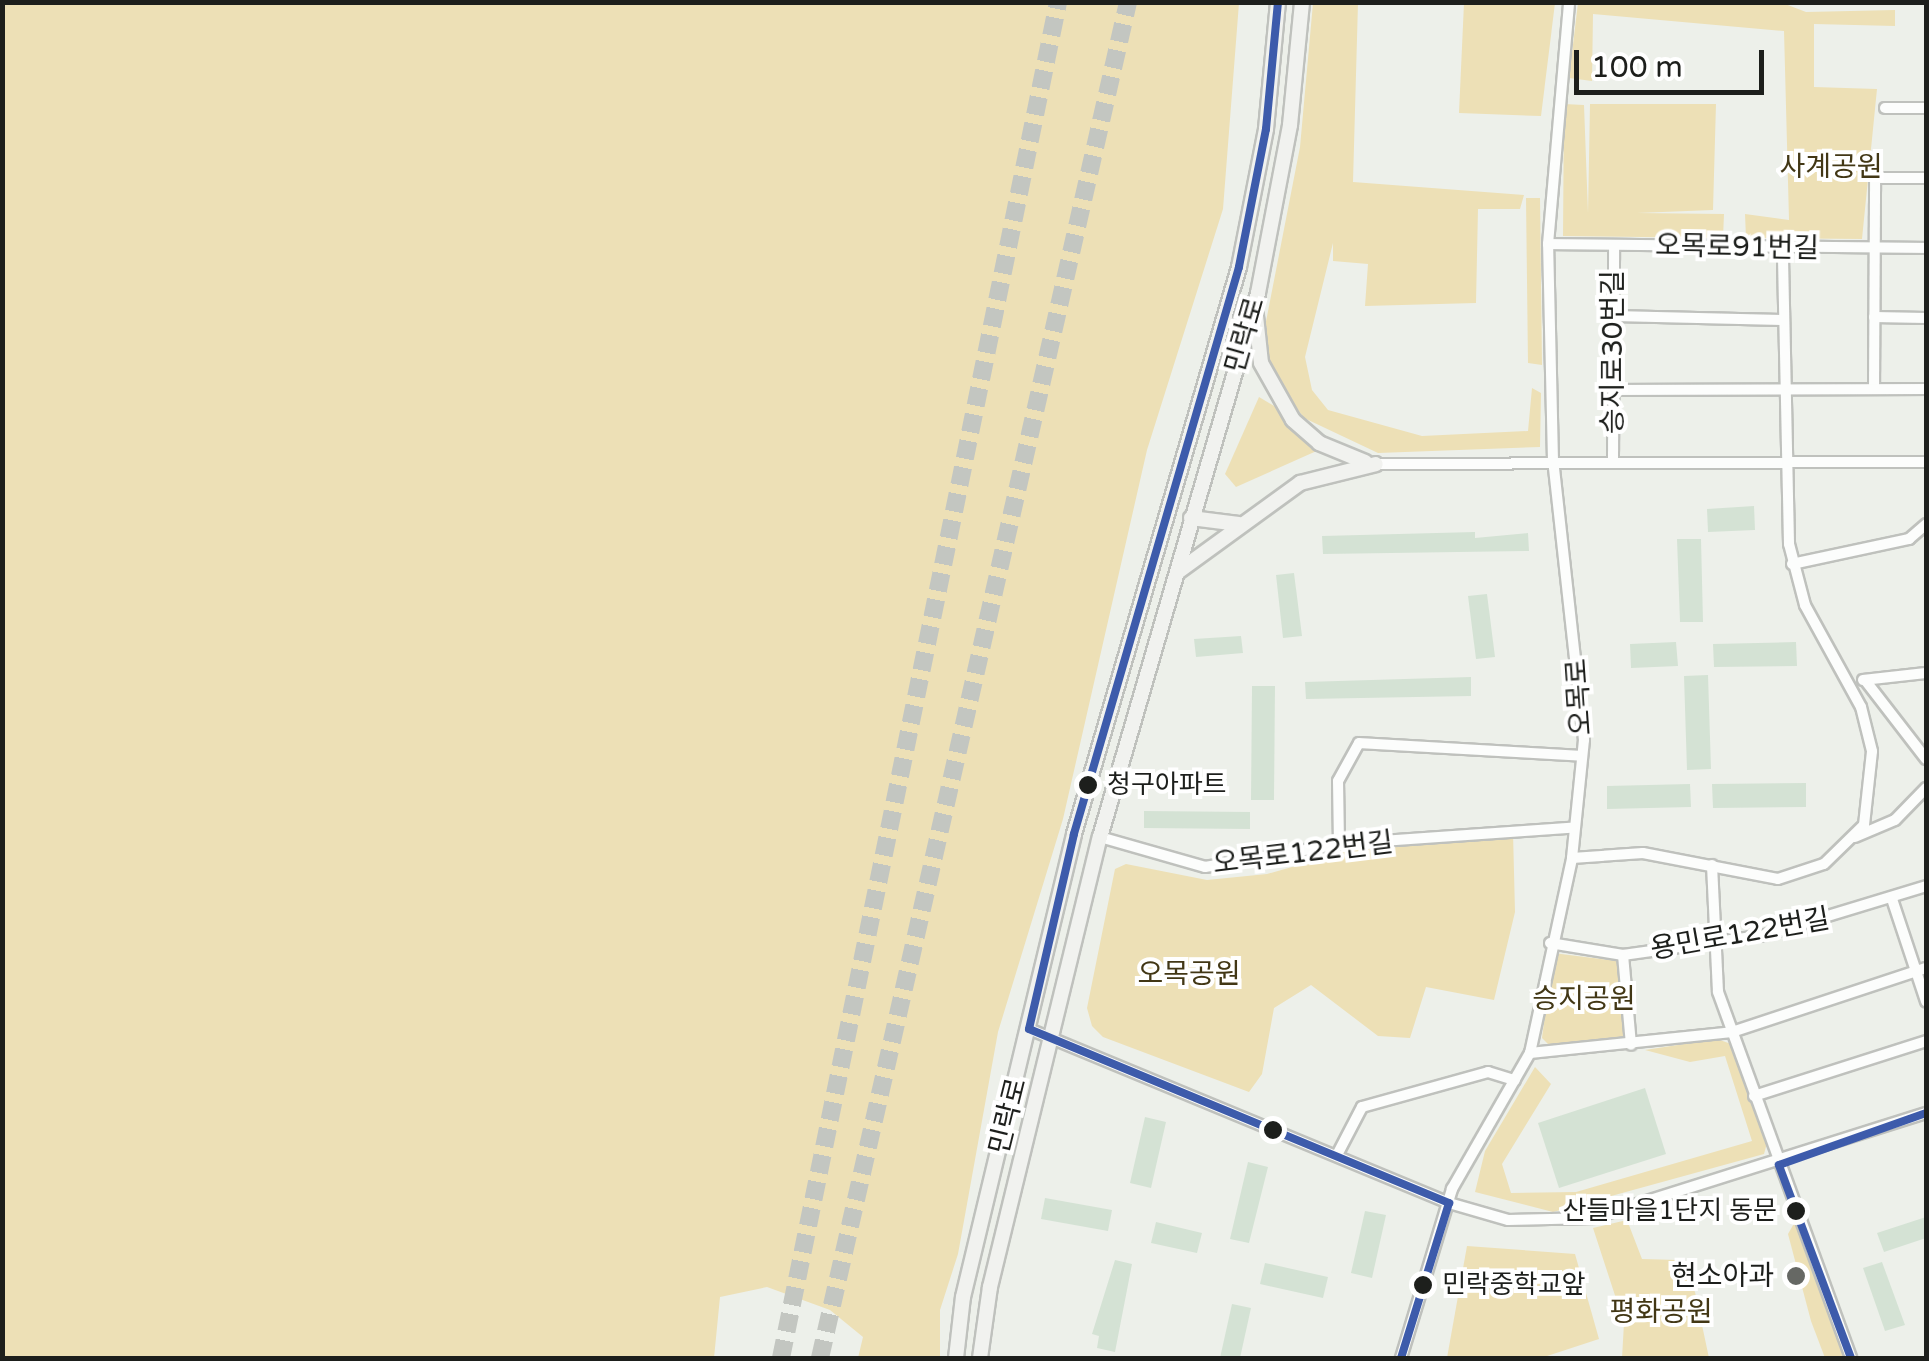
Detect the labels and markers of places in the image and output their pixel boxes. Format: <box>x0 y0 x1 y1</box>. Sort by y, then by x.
place label: 청구아파트 <box>1107 769 1227 801</box>
marker: 청구아파트 <box>1078 775 1098 795</box>
unlabelled marker <box>1263 1120 1283 1140</box>
place label: 산들마을1단지 동문 <box>1563 1195 1777 1227</box>
marker: 산들마을1단지 동문 <box>1786 1201 1806 1221</box>
place label: 현소아과 <box>1671 1259 1774 1293</box>
marker: 현소아과 <box>1783 1263 1809 1289</box>
place label: 민락중학교앞 <box>1442 1269 1586 1301</box>
marker: 민락중학교앞 <box>1413 1275 1433 1295</box>

